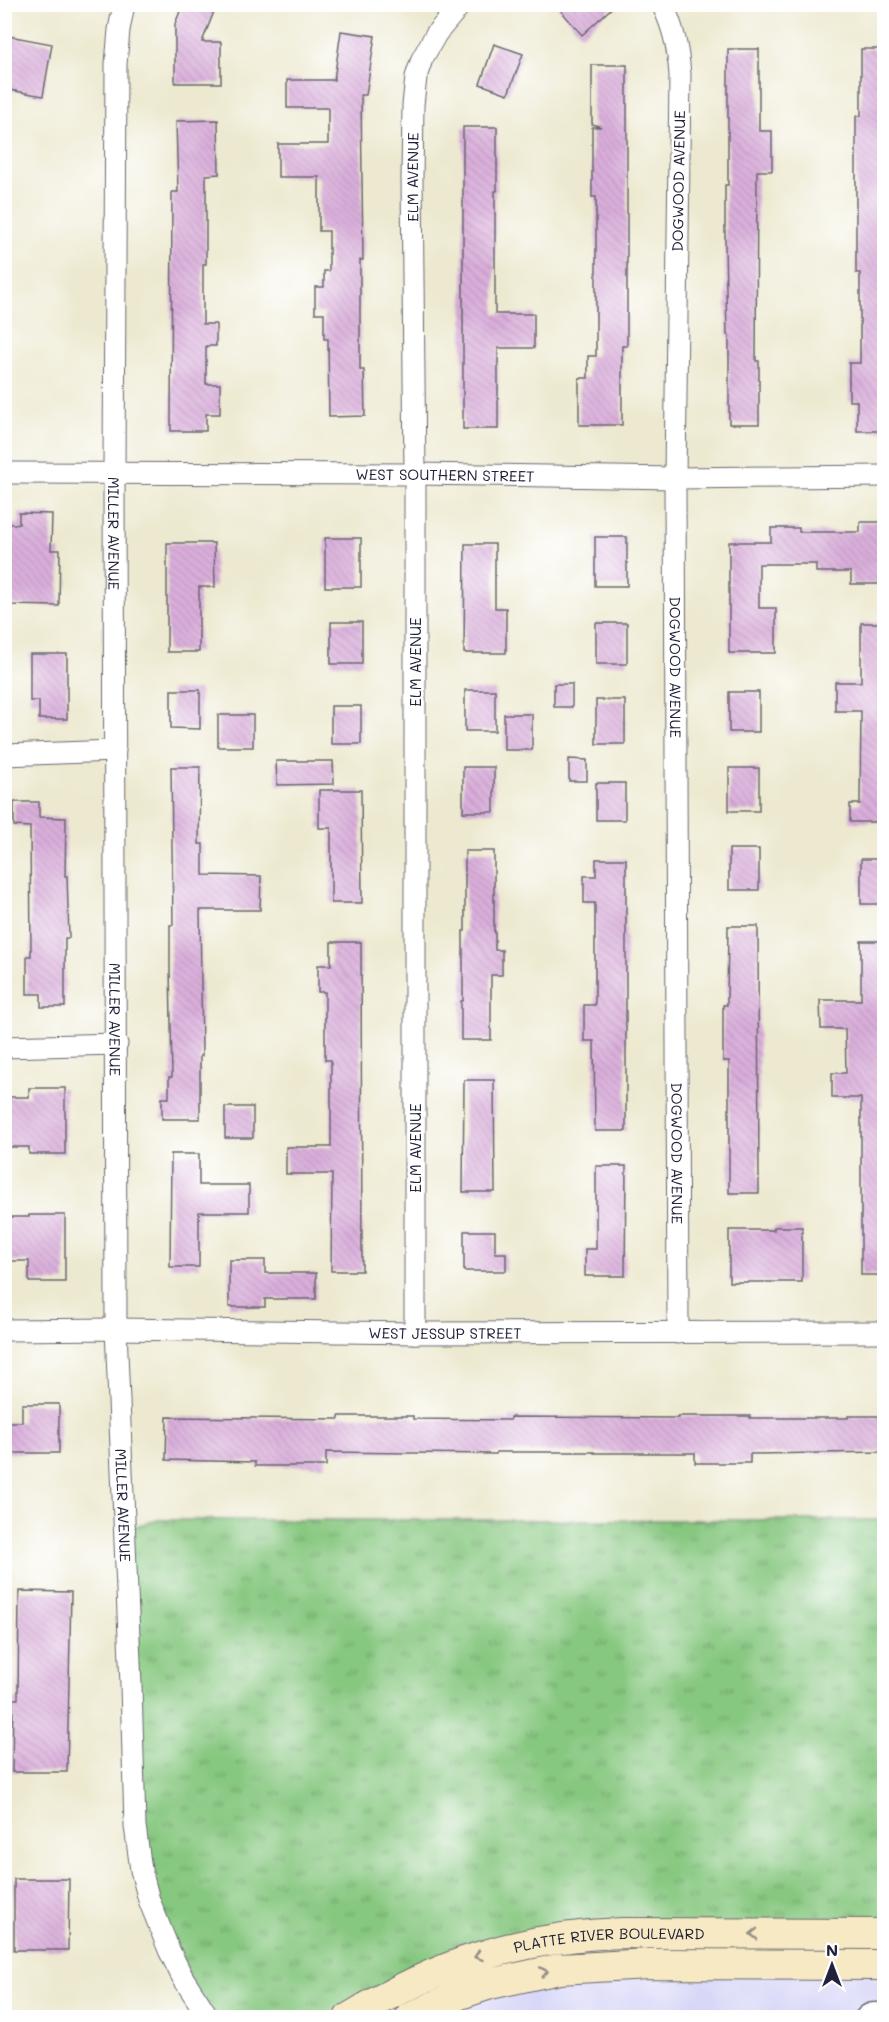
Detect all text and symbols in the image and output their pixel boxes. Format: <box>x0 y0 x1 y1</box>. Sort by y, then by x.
street label: DOGWOOD AVENUE <box>667 110 689 252</box>
street label: ELM AVENUE <box>402 132 423 222</box>
street label: WEST SOUTHERN STREET <box>355 464 535 486</box>
street label: MILLER AVENUE <box>104 477 124 591</box>
street label: DOGWOOD AVENUE <box>665 596 686 738</box>
street label: ELM AVENUE <box>405 617 425 707</box>
street label: MILLER AVENUE <box>105 963 125 1077</box>
street label: DOGWOOD AVENUE <box>667 1082 688 1224</box>
street label: ELM AVENUE <box>405 1103 425 1193</box>
street label: WEST JESSUP STREET <box>368 1322 522 1343</box>
street label: MILLER AVENUE <box>111 1448 136 1563</box>
street label: PLATTE RIVER BOULEVARD <box>511 1923 705 1957</box>
one-way arrow <box>750 1927 759 1940</box>
north arrow <box>802 1935 862 1995</box>
text: N <box>826 1939 838 1960</box>
one-way arrow <box>473 1949 484 1962</box>
one-way arrow <box>539 1966 549 1979</box>

